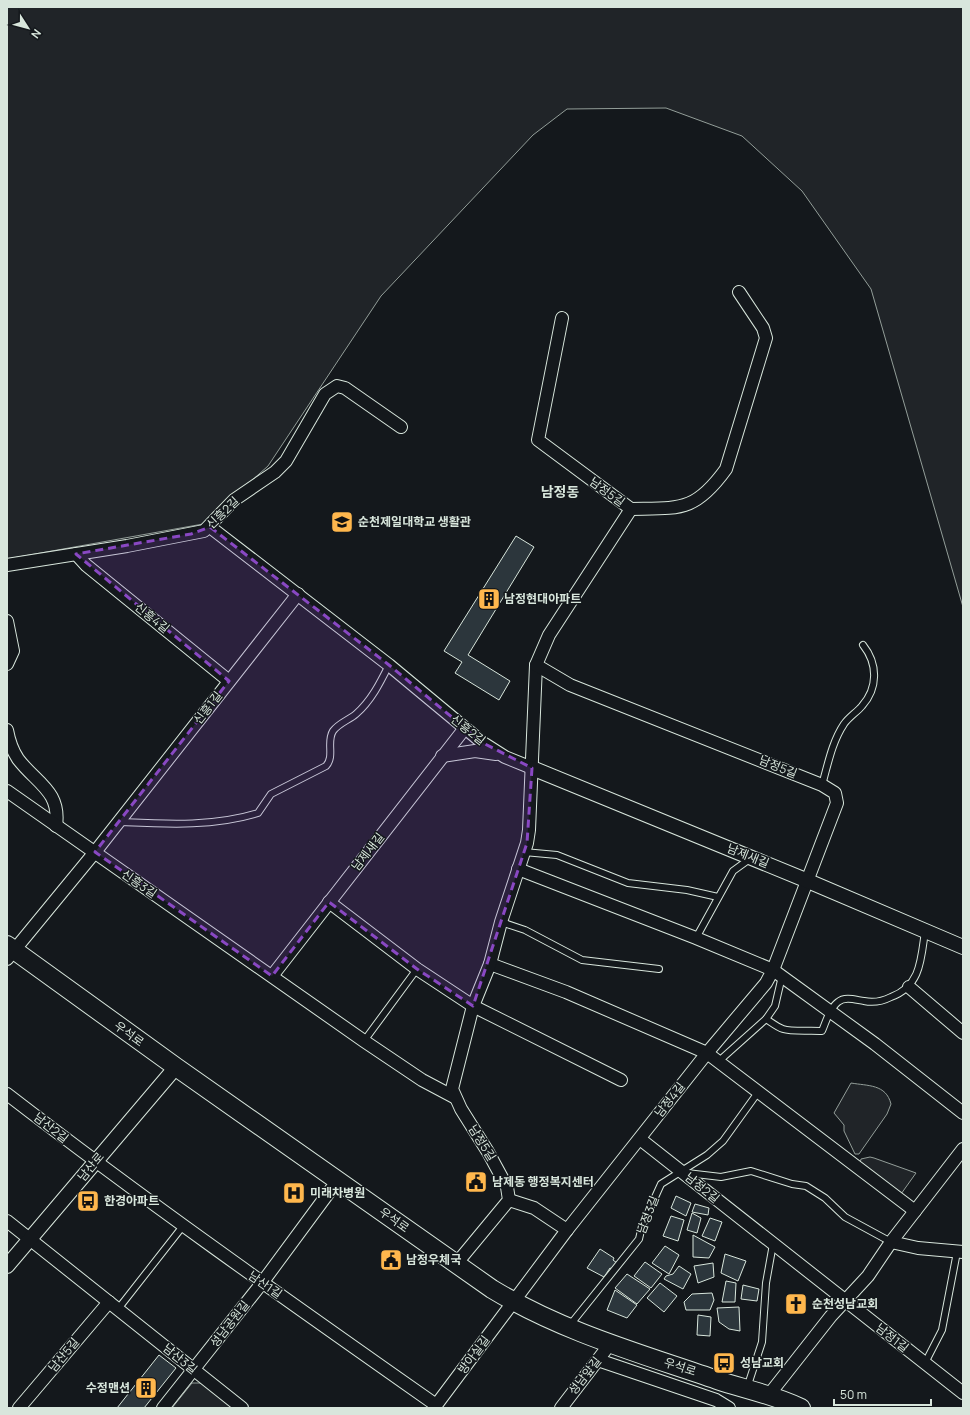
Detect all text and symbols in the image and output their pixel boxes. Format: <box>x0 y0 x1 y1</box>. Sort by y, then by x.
north arrow <box>8 8 48 48</box>
text: N <box>28 27 45 42</box>
street label: 남정5길 <box>586 473 628 510</box>
district label: 남정동 <box>541 482 579 501</box>
street label: 신흥2길 <box>202 493 243 533</box>
school or university icon: 순천제일대학교 생활관 <box>329 509 355 535</box>
place label: 순천제일대학교 생활관 <box>358 513 471 530</box>
building icon: 남정현대아파트 <box>476 586 502 612</box>
place label: 남정현대아파트 <box>504 590 581 607</box>
street label: 신흥4길 <box>131 598 173 637</box>
street label: 신흥1길 <box>189 688 226 728</box>
street label: 신흥2길 <box>447 711 489 749</box>
street label: 남정5길 <box>756 751 800 782</box>
street label: 남제새길 <box>347 829 388 874</box>
street label: 남제새길 <box>725 839 772 872</box>
street label: 신흥3길 <box>118 865 160 902</box>
street label: 우석로 <box>111 1017 148 1050</box>
street label: 남정4길 <box>651 1079 689 1121</box>
street label: 남산2길 <box>30 1109 72 1147</box>
street label: 남정5길 <box>465 1121 500 1164</box>
street label: 남산로 <box>73 1149 108 1185</box>
street label: 남정2길 <box>681 1168 723 1207</box>
public building icon: 남제동 행정복지센터 <box>463 1169 489 1195</box>
place label: 남제동 행정복지센터 <box>492 1173 594 1190</box>
hospital icon: 미래차병원 <box>281 1180 307 1206</box>
place label: 미래차병원 <box>310 1184 365 1201</box>
bus stop icon: 한경아파트 <box>75 1188 101 1214</box>
place label: 한경아파트 <box>104 1192 159 1209</box>
street label: 남정3길 <box>632 1193 663 1236</box>
street label: 우석로 <box>376 1203 413 1236</box>
public building icon: 남정우체국 <box>378 1247 404 1273</box>
place label: 남정우체국 <box>406 1251 461 1268</box>
street label: 남산1길 <box>245 1267 286 1302</box>
church icon: 순천성남교회 <box>783 1291 809 1317</box>
place label: 순천성남교회 <box>812 1295 878 1312</box>
street label: 성남공원길 <box>206 1297 253 1351</box>
street label: 남정1길 <box>872 1319 912 1356</box>
street label: 방아실길 <box>454 1332 494 1377</box>
street label: 남산5길 <box>44 1334 83 1375</box>
street label: 남산3길 <box>160 1339 201 1378</box>
bus stop icon: 성남교회 <box>711 1350 737 1376</box>
street label: 성남앞길 <box>564 1353 605 1398</box>
street label: 우석로 <box>662 1353 699 1380</box>
place label: 성남교회 <box>740 1354 784 1371</box>
building icon: 수정맨션 <box>133 1375 159 1401</box>
place label: 수정맨션 <box>86 1379 130 1396</box>
scale bar <box>834 1381 931 1407</box>
text: 50 m <box>840 1386 867 1403</box>

